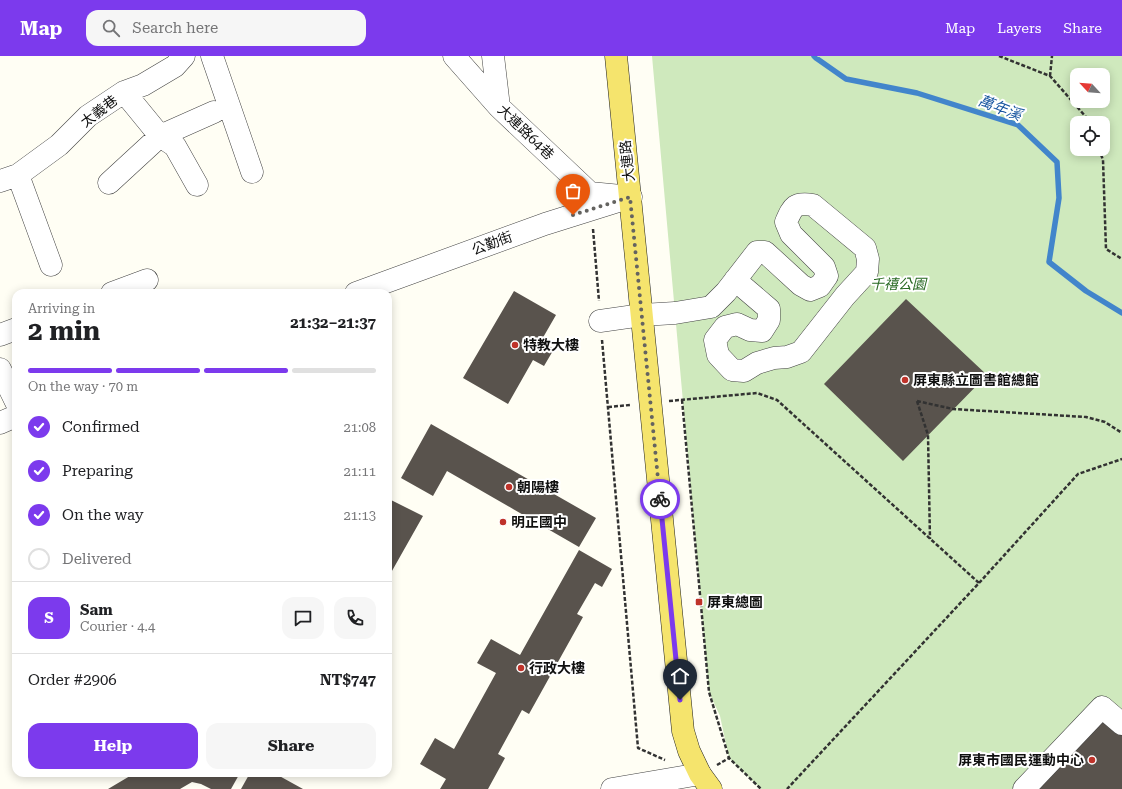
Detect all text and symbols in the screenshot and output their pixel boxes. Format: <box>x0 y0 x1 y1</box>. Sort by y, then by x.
search box <box>86 10 366 46</box>
text: Map <box>20 17 62 40</box>
icon: search <box>100 17 122 39</box>
text: Search here <box>132 19 218 37</box>
text: Map <box>945 20 975 36</box>
text: Layers <box>997 20 1041 36</box>
text: Share <box>1063 20 1102 36</box>
north arrow <box>1070 68 1110 108</box>
map controls <box>1070 68 1110 156</box>
street label: 太義巷 <box>77 92 121 130</box>
water label: 萬年溪 <box>976 92 1026 125</box>
street label: 大連路64巷 <box>495 101 557 163</box>
button: locate <box>1070 116 1110 156</box>
street label: 大連路 <box>617 139 637 183</box>
pin <box>556 174 590 215</box>
icon: bag <box>562 180 584 202</box>
street label: 公勤街 <box>470 228 514 258</box>
park label: 千禧公園 <box>870 276 928 292</box>
text: Arriving in <box>28 301 95 316</box>
text: 21:32–21:37 <box>290 314 376 332</box>
text: 2 min <box>28 316 100 346</box>
place label: 特教大樓 <box>523 337 579 353</box>
marker: 特教大樓 <box>510 340 520 350</box>
place label: 屏東縣立圖書館總館 <box>913 372 1039 388</box>
marker: 屏東縣立圖書館總館 <box>900 375 910 385</box>
text: On the way · 70 m <box>28 379 138 394</box>
icon: check <box>28 416 50 438</box>
text: Confirmed <box>62 418 140 436</box>
text: 21:08 <box>344 420 376 435</box>
icon: check <box>28 460 50 482</box>
text: Preparing <box>62 462 133 480</box>
text: 21:11 <box>344 464 376 479</box>
place label: 朝陽樓 <box>517 479 559 495</box>
courier <box>640 479 680 519</box>
marker: 朝陽樓 <box>504 482 514 492</box>
icon: bike <box>649 488 671 510</box>
icon: check <box>28 504 50 526</box>
text: On the way <box>62 506 144 524</box>
text: 21:13 <box>344 508 376 523</box>
place label: 明正國中 <box>511 514 567 530</box>
marker: 明正國中 <box>498 517 508 527</box>
text: Delivered <box>62 550 132 568</box>
place label: 屏東總圖 <box>707 594 763 610</box>
button: chat <box>282 597 324 639</box>
button: phone <box>334 597 376 639</box>
marker: 屏東總圖 <box>694 597 704 607</box>
text: Sam <box>80 601 113 619</box>
text: S <box>44 609 54 627</box>
text: Courier · 4.4 <box>80 619 155 634</box>
pin <box>663 659 697 700</box>
place label: 行政大樓 <box>529 660 585 676</box>
marker: 行政大樓 <box>516 663 526 673</box>
icon: home <box>669 665 691 687</box>
text: Order #2906 <box>28 671 117 689</box>
text: NT$747 <box>320 671 376 689</box>
button: Help <box>28 723 198 769</box>
button: Share <box>206 723 376 769</box>
place label: 屏東市國民運動中心 <box>958 752 1084 768</box>
marker: 屏東市國民運動中心 <box>1087 755 1097 765</box>

